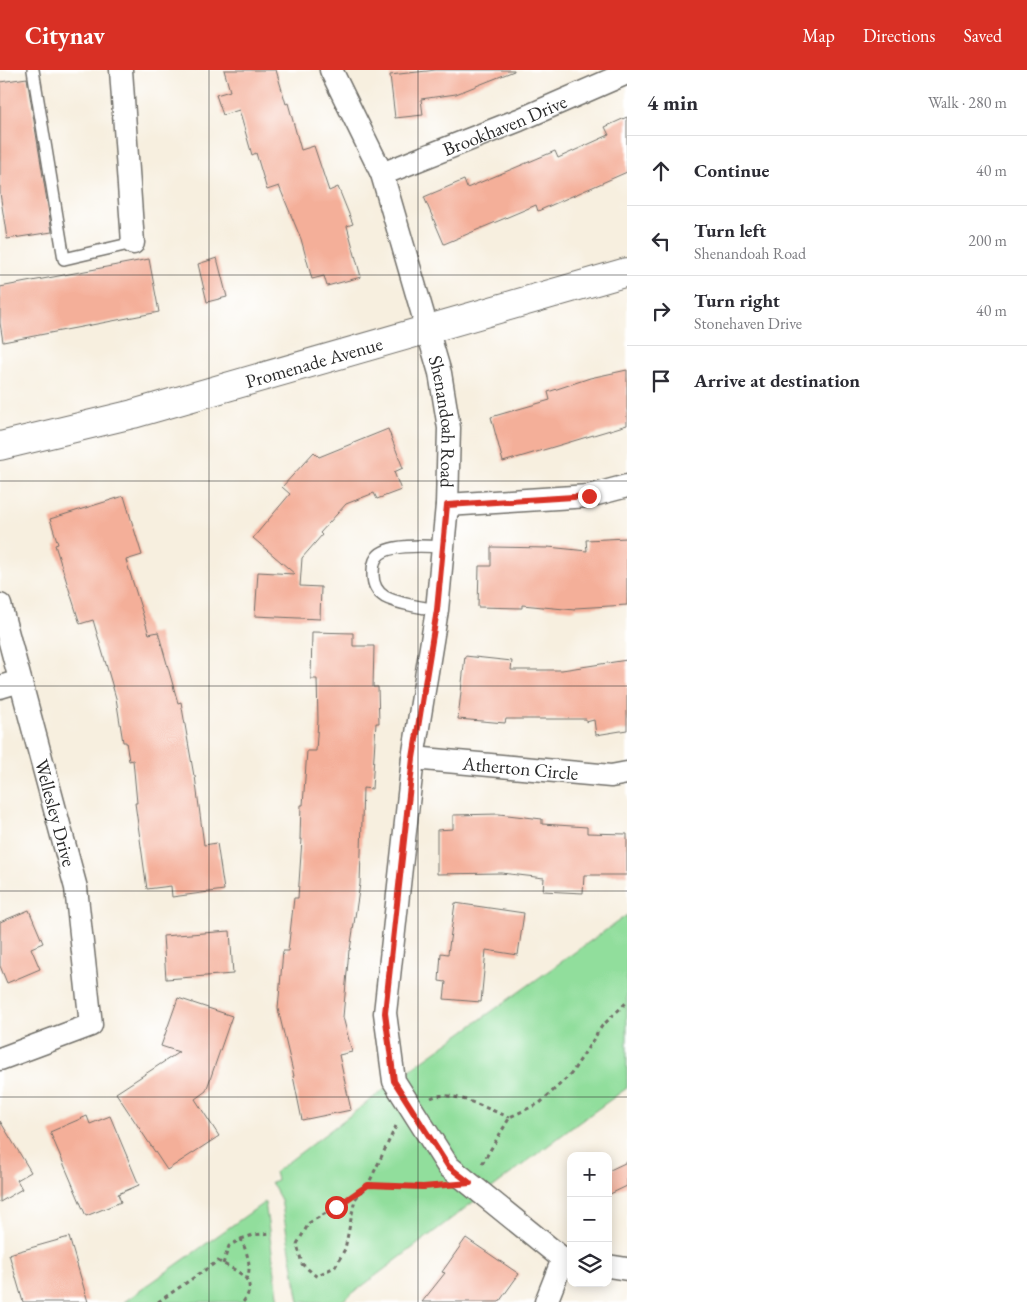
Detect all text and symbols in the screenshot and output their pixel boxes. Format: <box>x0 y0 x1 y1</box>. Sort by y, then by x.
text: Citynav <box>25 20 105 51</box>
text: Map <box>803 24 835 47</box>
text: Directions <box>863 24 935 47</box>
text: Saved <box>963 24 1002 47</box>
street label: Brookhaven Drive <box>439 88 570 161</box>
text: 4 min <box>647 89 698 116</box>
text: Walk · 280 m <box>928 92 1007 113</box>
icon: ahead <box>647 157 675 185</box>
text: Continue <box>694 158 769 183</box>
text: 40 m <box>976 160 1007 181</box>
text: Turn left <box>694 218 766 243</box>
icon: left <box>647 227 675 255</box>
text: 200 m <box>968 230 1007 251</box>
text: Shenandoah Road <box>694 243 806 264</box>
text: Turn right <box>694 288 780 313</box>
icon: right <box>647 297 675 325</box>
text: 40 m <box>976 300 1007 321</box>
text: Stonehaven Drive <box>694 313 802 334</box>
street label: Promenade Avenue <box>242 330 385 394</box>
street label: Shenandoah Road <box>423 352 462 489</box>
icon: arrive <box>647 367 675 395</box>
text: Arrive at destination <box>694 368 860 393</box>
route end <box>578 485 601 508</box>
street label: Atherton Circle <box>461 750 580 785</box>
street label: Wellesley Drive <box>29 756 82 869</box>
map controls <box>567 1152 612 1287</box>
button: + <box>567 1152 612 1197</box>
route start <box>325 1196 348 1219</box>
button: − <box>567 1197 612 1242</box>
button: layers <box>567 1242 612 1287</box>

